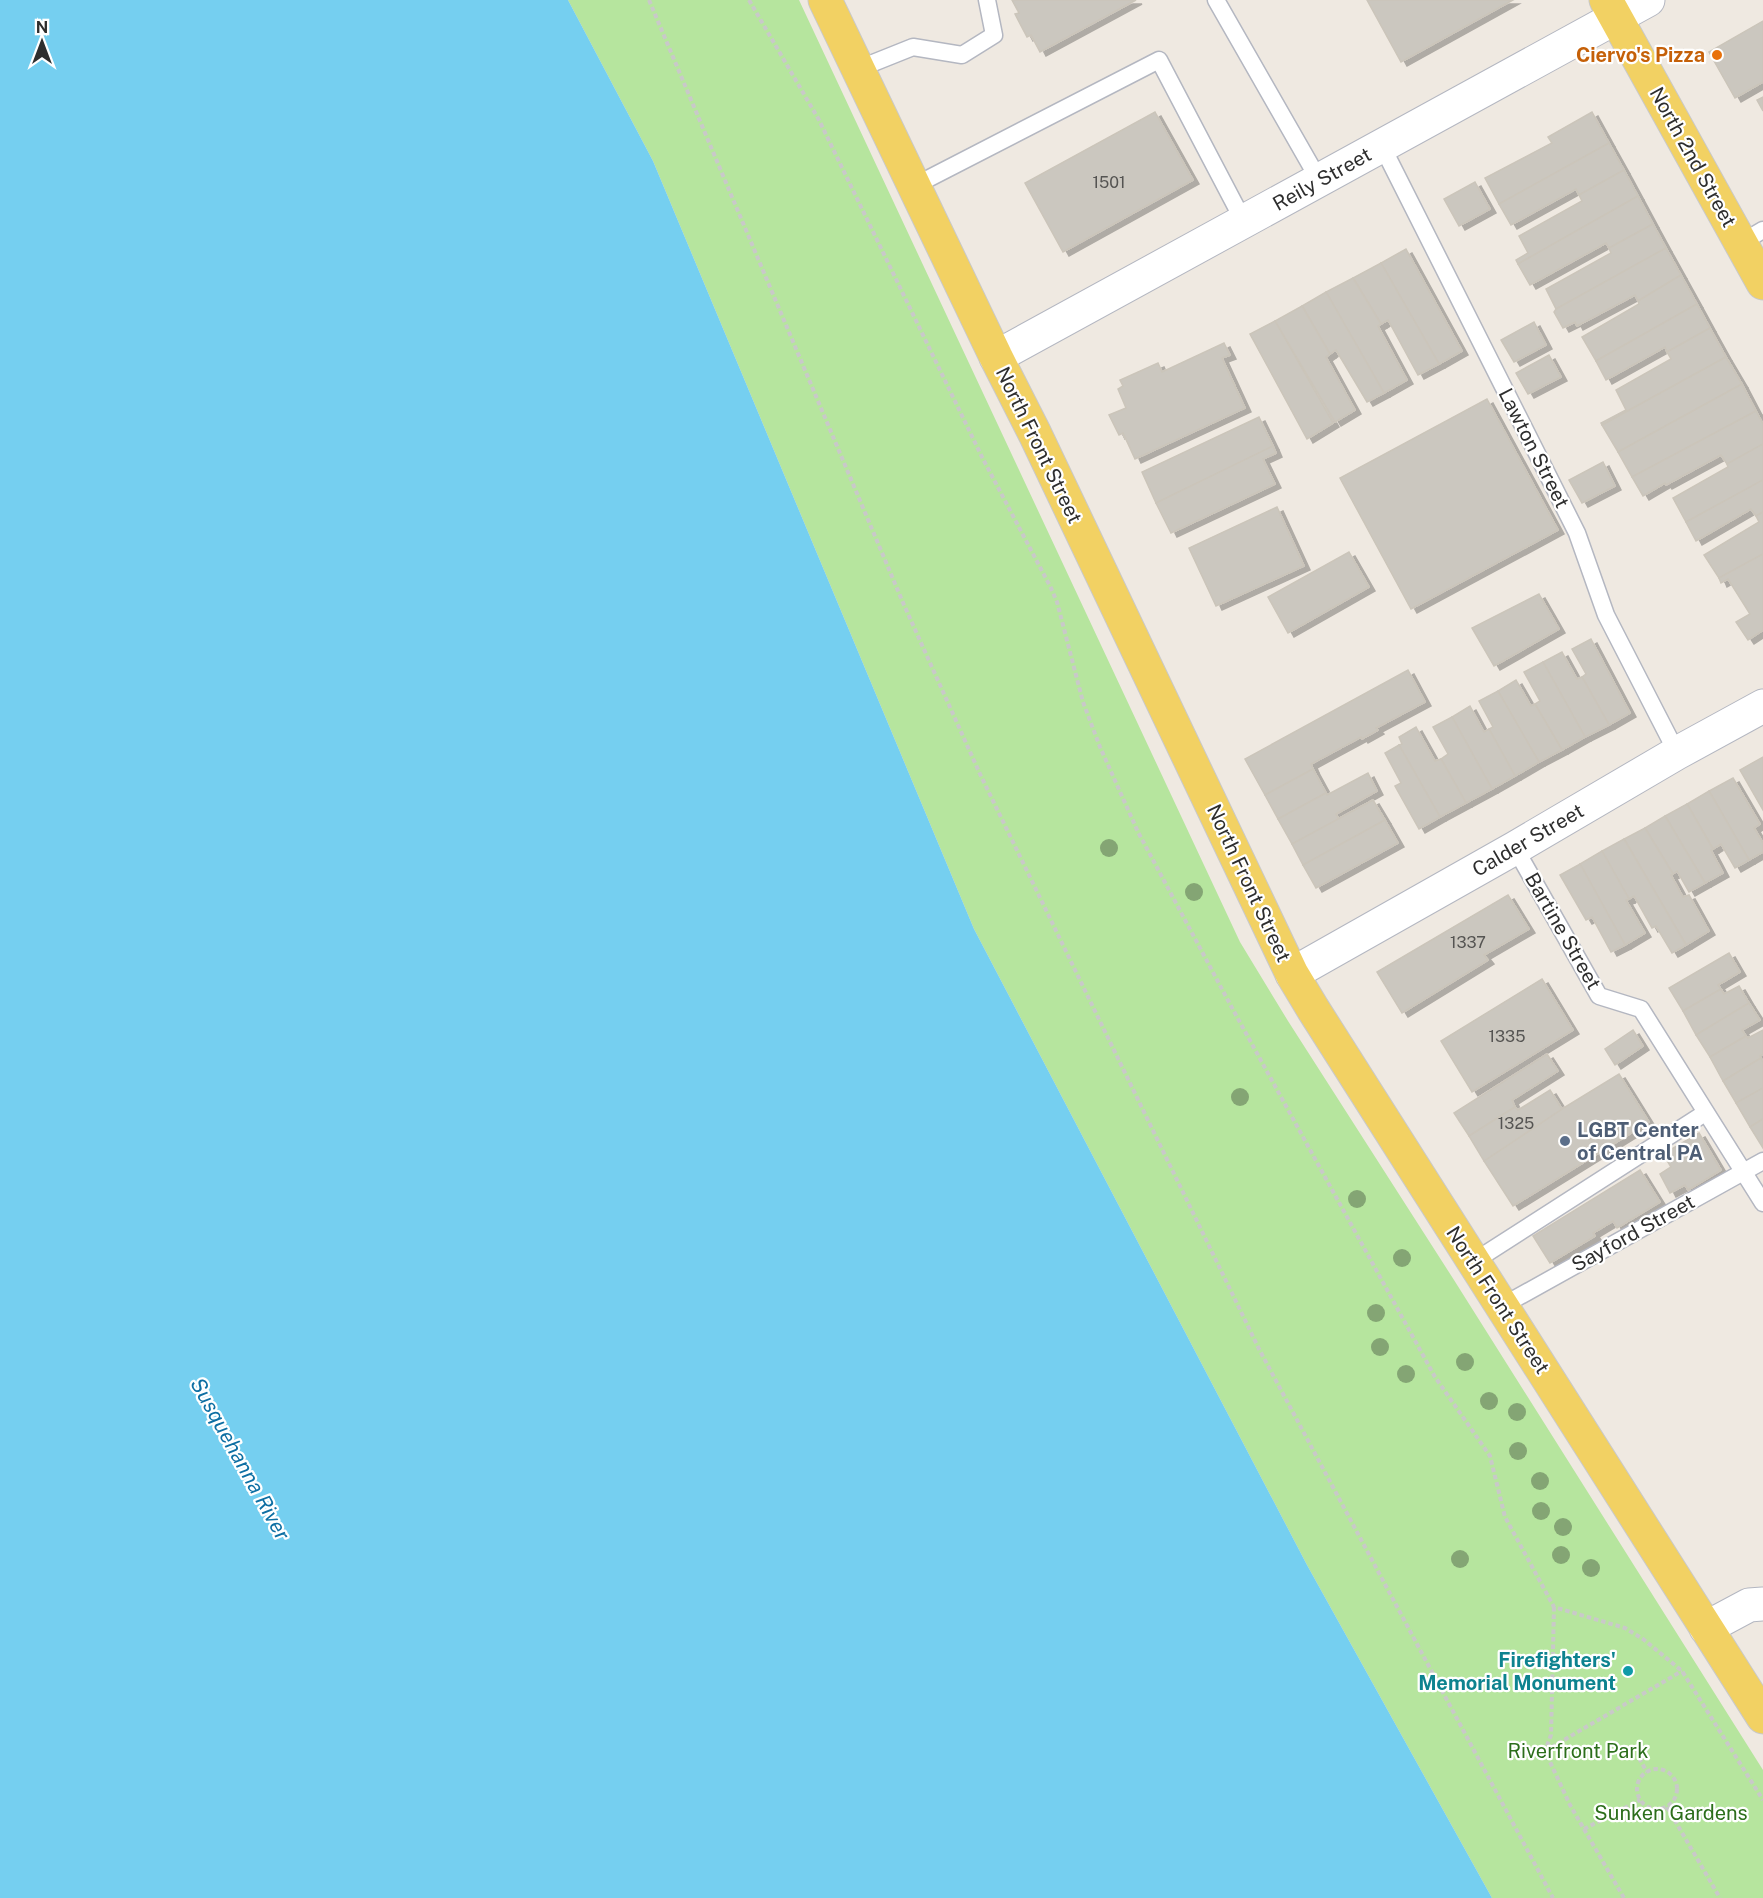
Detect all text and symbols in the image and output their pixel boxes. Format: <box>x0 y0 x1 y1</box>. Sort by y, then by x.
north arrow <box>12 12 72 72</box>
text: N <box>36 18 48 37</box>
place label: Ciervo's Pizza <box>1576 43 1705 67</box>
marker: Ciervo's Pizza <box>1710 48 1724 62</box>
street label: North 2nd Street <box>1645 83 1741 231</box>
street label: Reily Street <box>1268 142 1376 216</box>
house number: 1501 <box>1092 173 1126 192</box>
street label: North Front Street <box>991 363 1087 527</box>
street label: Lawton Street <box>1494 384 1574 512</box>
street label: Calder Street <box>1468 798 1588 882</box>
street label: North Front Street <box>1202 800 1296 966</box>
street label: Bartine Street <box>1520 868 1606 994</box>
house number: 1337 <box>1450 933 1486 952</box>
house number: 1335 <box>1489 1027 1525 1046</box>
house number: 1325 <box>1498 1114 1534 1133</box>
place label: LGBT Center of Central PA <box>1577 1118 1703 1165</box>
marker: LGBT Center of Central PA <box>1558 1134 1572 1148</box>
street label: Sayford Street <box>1567 1189 1699 1277</box>
street label: North Front Street <box>1441 1222 1555 1378</box>
water label: Susquehanna River <box>185 1373 296 1545</box>
place label: Firefighters' Memorial Monument <box>1418 1648 1616 1695</box>
marker: Firefighters' Memorial Monument <box>1621 1664 1635 1678</box>
park label: Riverfront Park <box>1508 1739 1648 1763</box>
park label: Sunken Gardens <box>1594 1801 1748 1825</box>

